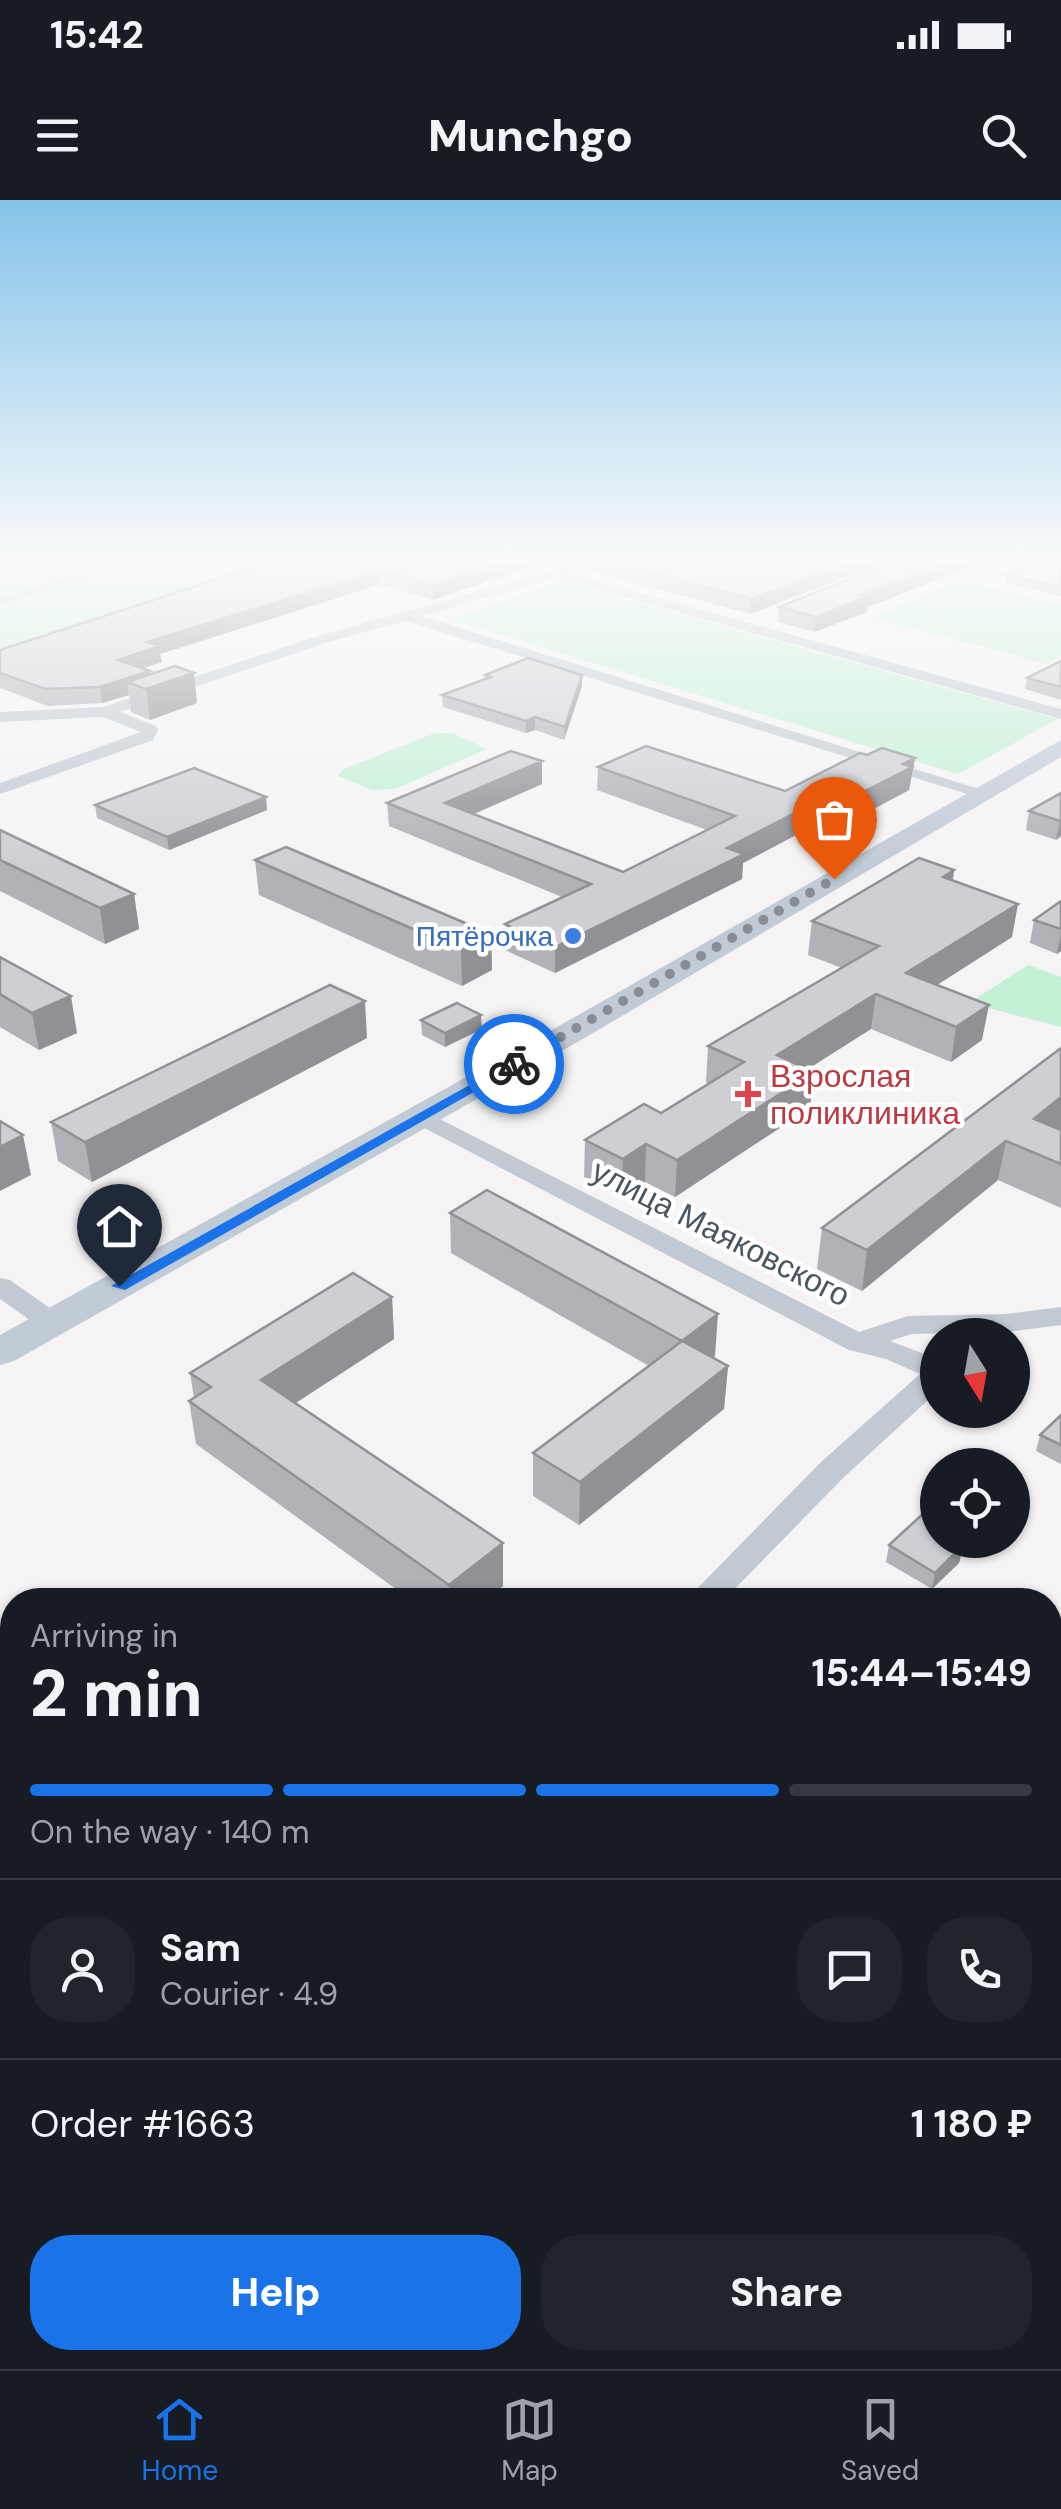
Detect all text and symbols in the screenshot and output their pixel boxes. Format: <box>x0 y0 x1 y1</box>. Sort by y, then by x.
text: 15:42 <box>50 10 144 60</box>
text: Munchgo <box>428 106 633 165</box>
icon: menu <box>30 108 85 163</box>
icon: search <box>976 108 1031 163</box>
pin <box>792 777 877 880</box>
icon: bag <box>807 792 862 847</box>
place label: Пятёрочка <box>416 918 553 955</box>
marker: Пятёрочка <box>562 925 584 947</box>
courier <box>464 1014 564 1114</box>
icon: bike <box>487 1037 542 1092</box>
place label: Взрослая поликлиника <box>770 1055 960 1134</box>
marker: Взрослая поликлиника <box>735 1081 761 1107</box>
street label: улица Маяковского <box>585 1150 857 1316</box>
pin <box>77 1184 162 1287</box>
icon: home <box>92 1199 147 1254</box>
north arrow <box>920 1318 1030 1428</box>
map controls <box>920 1318 1030 1558</box>
button: locate <box>920 1448 1030 1558</box>
text: Arriving in <box>30 1615 178 1657</box>
text: 15:44–15:49 <box>811 1648 1032 1698</box>
text: 2 min <box>30 1652 203 1736</box>
text: On the way · 140 m <box>30 1811 310 1853</box>
button: person <box>30 1917 135 2022</box>
button: chat <box>797 1917 902 2022</box>
button: phone <box>927 1917 1032 2022</box>
text: Sam <box>160 1923 241 1973</box>
text: Courier · 4.9 <box>160 1973 338 2015</box>
text: Order #1663 <box>30 2099 255 2149</box>
text: 1 180 ₽ <box>911 2099 1032 2149</box>
button: Help <box>30 2235 521 2350</box>
button: Share <box>541 2235 1032 2350</box>
tab: Home <box>142 2392 218 2489</box>
tab: Map <box>501 2392 558 2489</box>
tab: Saved <box>841 2392 919 2489</box>

